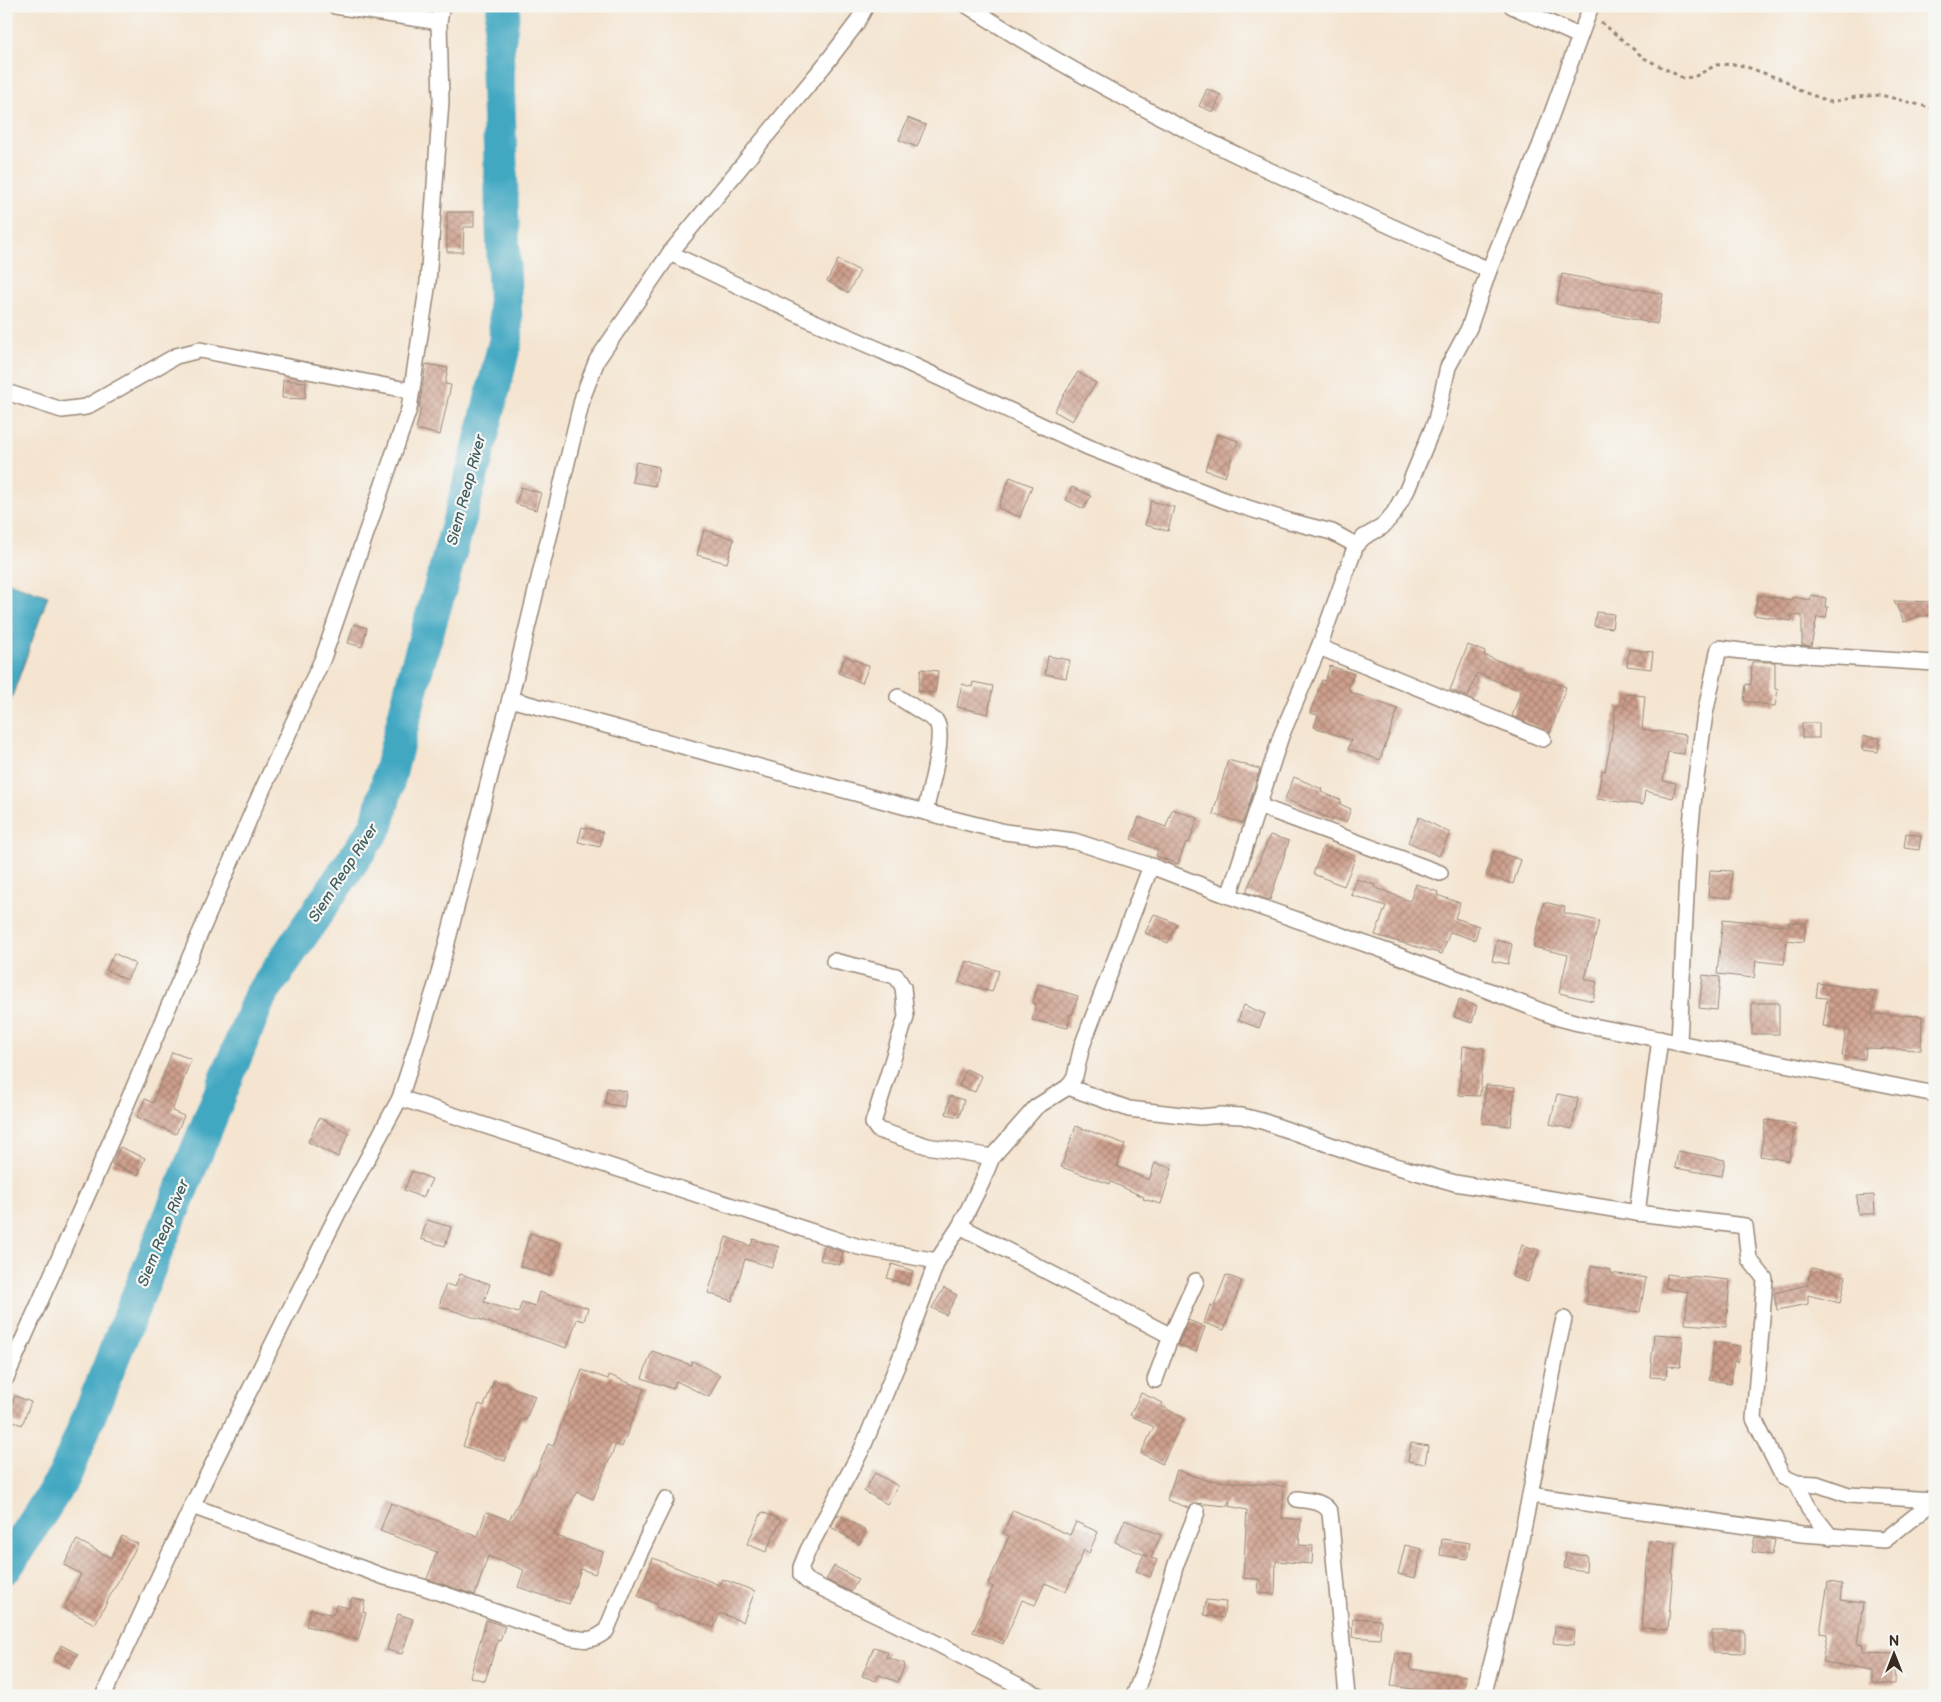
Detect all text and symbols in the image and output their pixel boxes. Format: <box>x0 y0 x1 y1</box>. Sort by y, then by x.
water label: Siem Reap River <box>443 431 491 547</box>
water label: Siem Reap River <box>305 819 383 926</box>
water label: Siem Reap River <box>133 1176 194 1289</box>
north arrow <box>1868 1630 1918 1680</box>
text: N <box>1889 1633 1899 1650</box>

